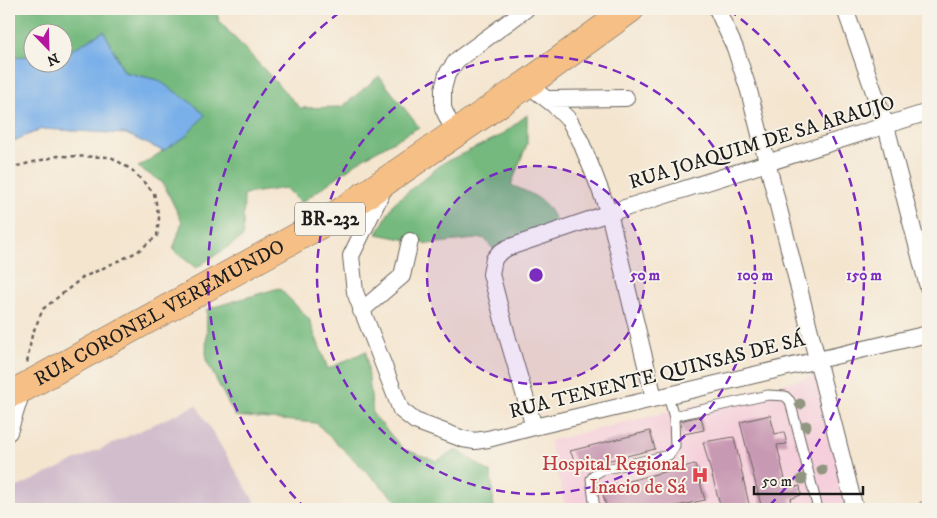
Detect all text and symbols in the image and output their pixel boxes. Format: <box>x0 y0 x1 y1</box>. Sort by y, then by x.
north arrow <box>22 22 72 72</box>
text: N <box>43 49 61 70</box>
street label: RUA JOAQUIM DE SA ARAUJO <box>626 91 898 195</box>
road number: BR-232 <box>295 202 365 235</box>
street label: RUA CORONEL VEREMUNDO <box>30 234 289 392</box>
centre of rings <box>527 266 545 284</box>
text: 50 m <box>629 266 661 285</box>
text: 100 m <box>737 266 774 285</box>
text: 150 m <box>846 266 882 285</box>
street label: RUA TENENTE QUINSAS DE SÁ <box>506 326 808 425</box>
place label: Hospital Regional Inacio de Sá <box>542 452 686 500</box>
scale bar <box>754 463 863 495</box>
hospital icon: Hospital Regional Inacio de Sá <box>690 465 710 485</box>
text: 50 m <box>762 472 792 491</box>

